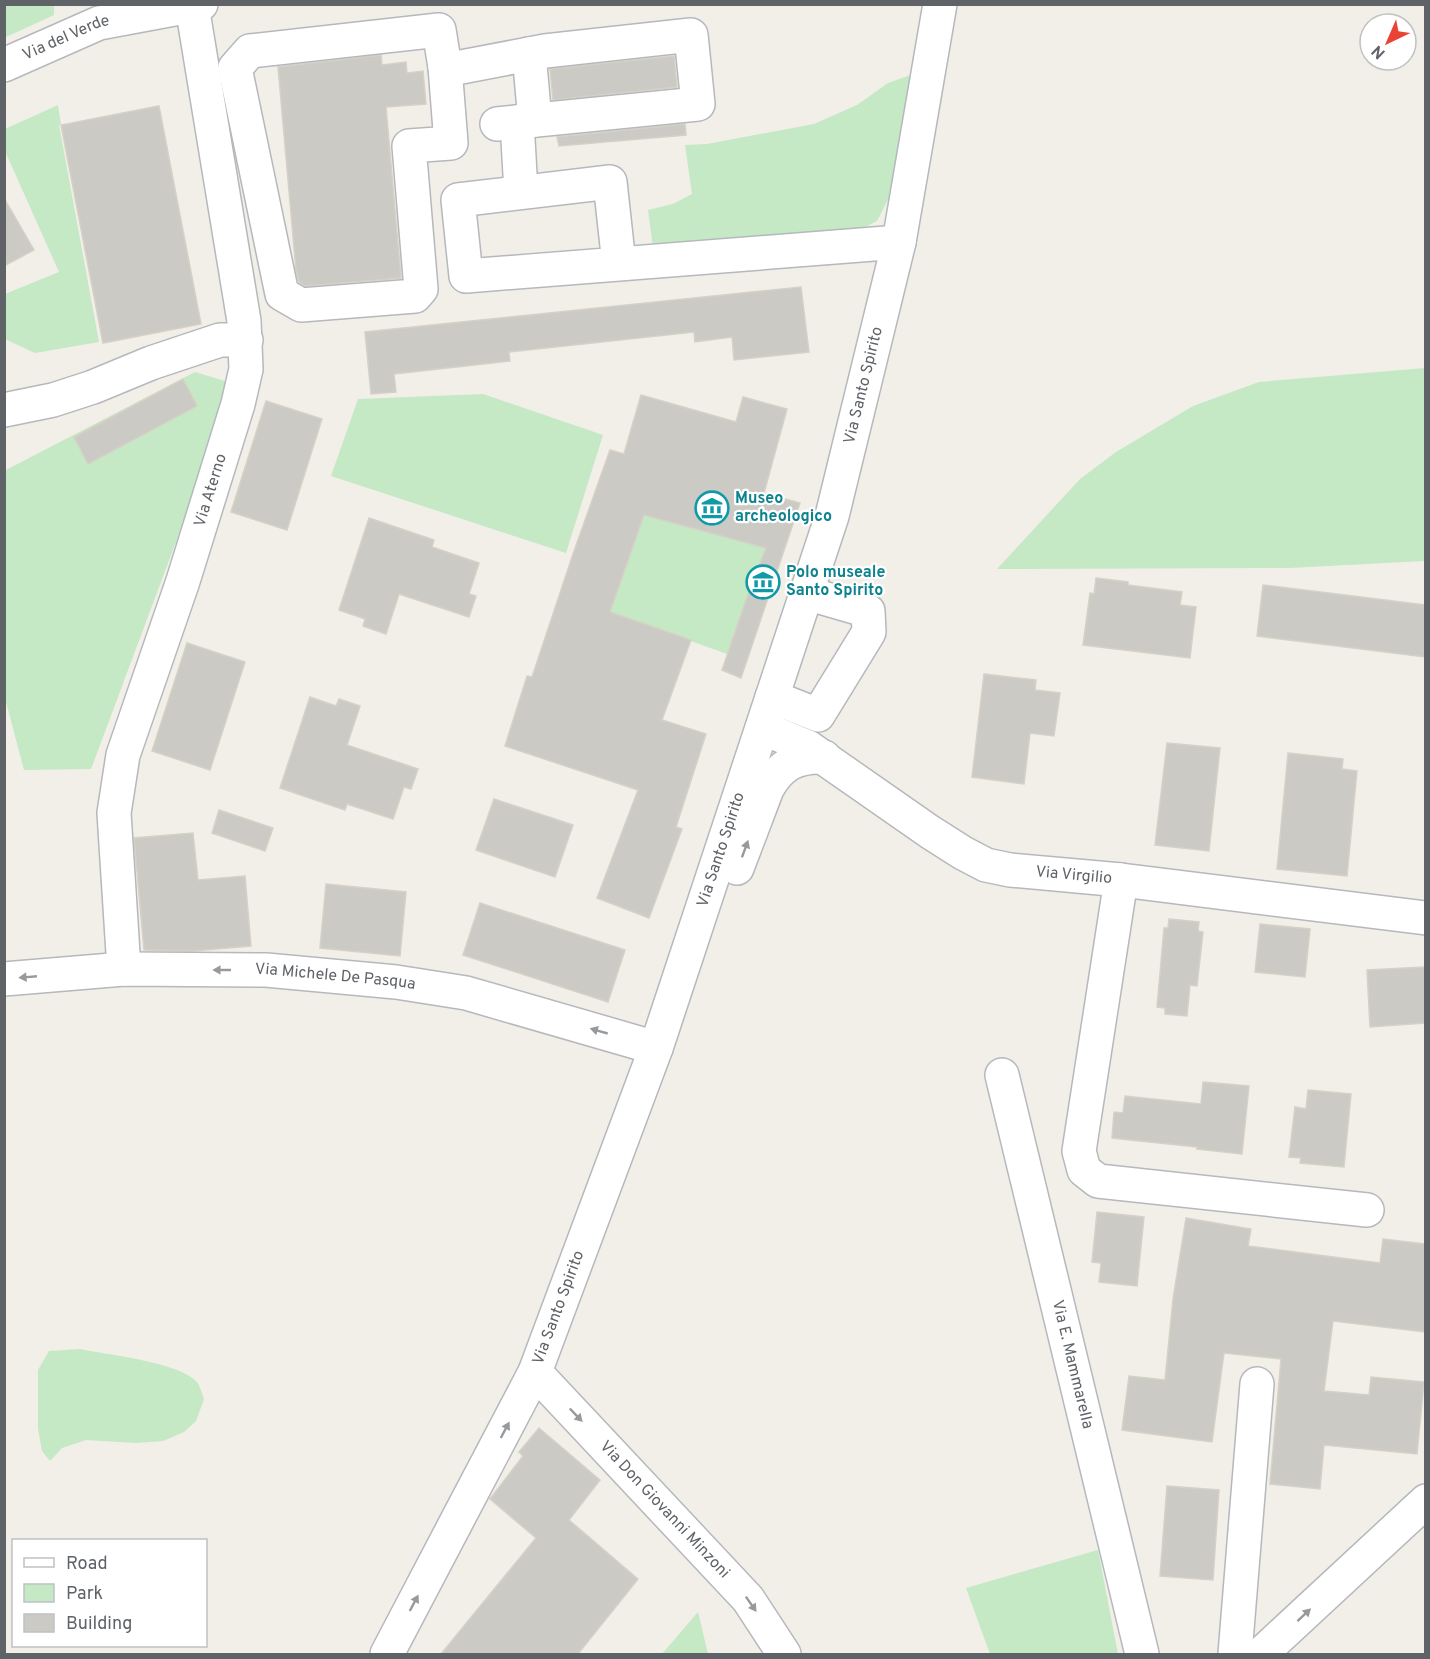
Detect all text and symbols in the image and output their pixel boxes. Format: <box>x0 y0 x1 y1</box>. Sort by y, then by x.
street label: Via del Verde <box>20 11 111 65</box>
north arrow <box>1358 12 1418 72</box>
text: N <box>1368 40 1390 63</box>
street label: Via Santo Spirito <box>840 325 888 446</box>
street label: Via Aterno <box>190 451 232 529</box>
place label: Museo archeologico <box>735 489 832 527</box>
museum icon: Museo archeologico <box>694 490 730 526</box>
place label: Polo museale Santo Spirito <box>786 563 885 601</box>
museum icon: Polo museale Santo Spirito <box>745 564 781 600</box>
street label: Via Santo Spirito <box>693 790 750 910</box>
one-way arrow <box>740 840 750 858</box>
street label: Via Virgilio <box>1035 862 1113 889</box>
street label: Via Michele De Pasqua <box>255 960 417 995</box>
one-way arrow <box>213 965 232 975</box>
one-way arrow <box>18 972 37 982</box>
one-way arrow <box>590 1026 608 1035</box>
street label: Via Santo Spirito <box>529 1248 589 1368</box>
street label: Via E. Mammarella <box>1047 1298 1097 1431</box>
one-way arrow <box>568 1408 582 1422</box>
one-way arrow <box>500 1421 510 1438</box>
street label: Via Don Giovanni Minzoni <box>595 1437 734 1583</box>
legend <box>12 1539 207 1647</box>
text: Road <box>66 1553 108 1576</box>
text: Park <box>66 1583 103 1606</box>
one-way arrow <box>409 1594 419 1611</box>
one-way arrow <box>745 1596 756 1612</box>
one-way arrow <box>1296 1608 1310 1622</box>
text: Building <box>66 1613 132 1636</box>

